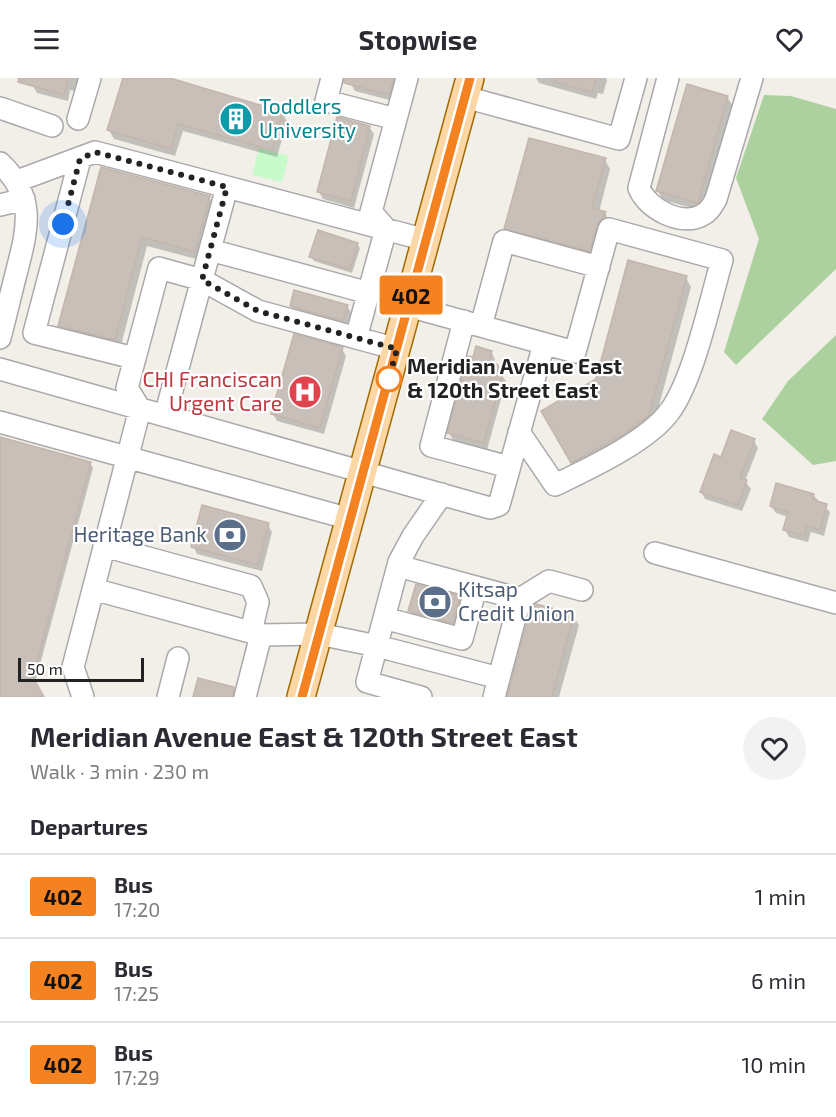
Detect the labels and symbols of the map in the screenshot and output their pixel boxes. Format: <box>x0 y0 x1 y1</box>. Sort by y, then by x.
place label: Toddlers University <box>259 93 356 142</box>
building icon: Toddlers University <box>218 101 254 137</box>
your location <box>48 209 78 239</box>
line badge: 402 <box>376 276 446 314</box>
place label: Meridian Avenue East & 120th Street East <box>407 353 622 402</box>
place label: CHI Franciscan Urgent Care <box>143 366 282 415</box>
marker: Meridian Avenue East & 120th Street East <box>376 366 402 392</box>
hospital icon: CHI Franciscan Urgent Care <box>287 374 323 410</box>
bank icon: Heritage Bank <box>212 517 248 553</box>
place label: Heritage Bank <box>74 521 207 546</box>
place label: Kitsap Credit Union <box>458 576 575 625</box>
bank icon: Kitsap Credit Union <box>417 584 453 620</box>
scale bar <box>18 655 144 682</box>

